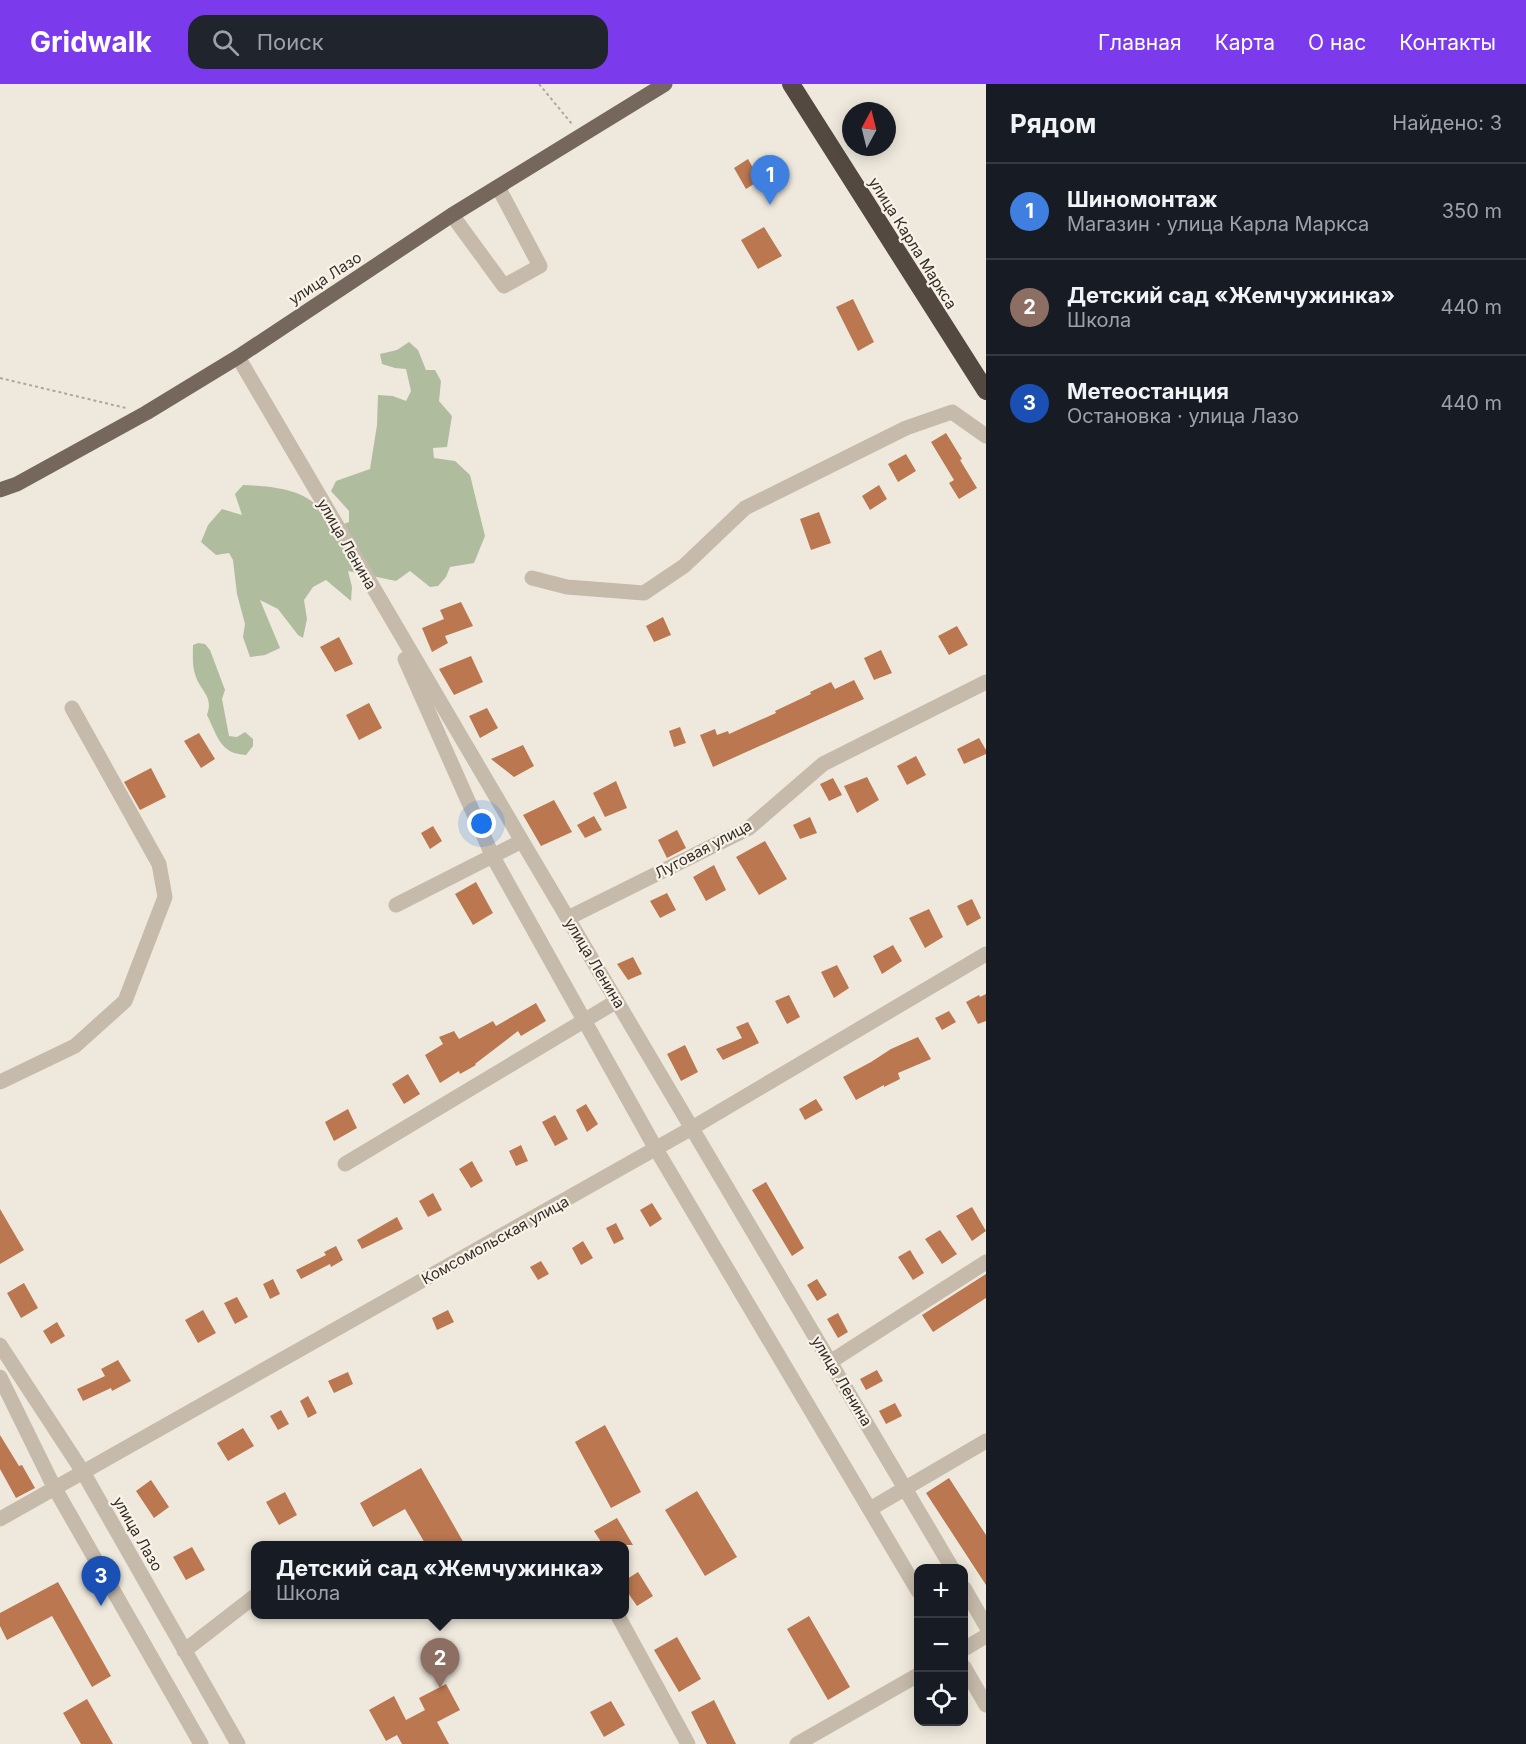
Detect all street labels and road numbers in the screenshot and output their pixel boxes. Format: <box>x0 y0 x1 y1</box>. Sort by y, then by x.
street label: улица Карла Маркса <box>865 174 961 312</box>
street label: улица Лазо <box>285 247 365 309</box>
street label: улица Ленина <box>313 495 381 593</box>
street label: Луговая улица <box>651 815 755 883</box>
street label: улица Ленина <box>561 914 629 1012</box>
street label: Комсомольская улица <box>418 1192 572 1288</box>
street label: улица Ленина <box>808 1332 876 1430</box>
street label: улица Лазо <box>109 1493 167 1575</box>

